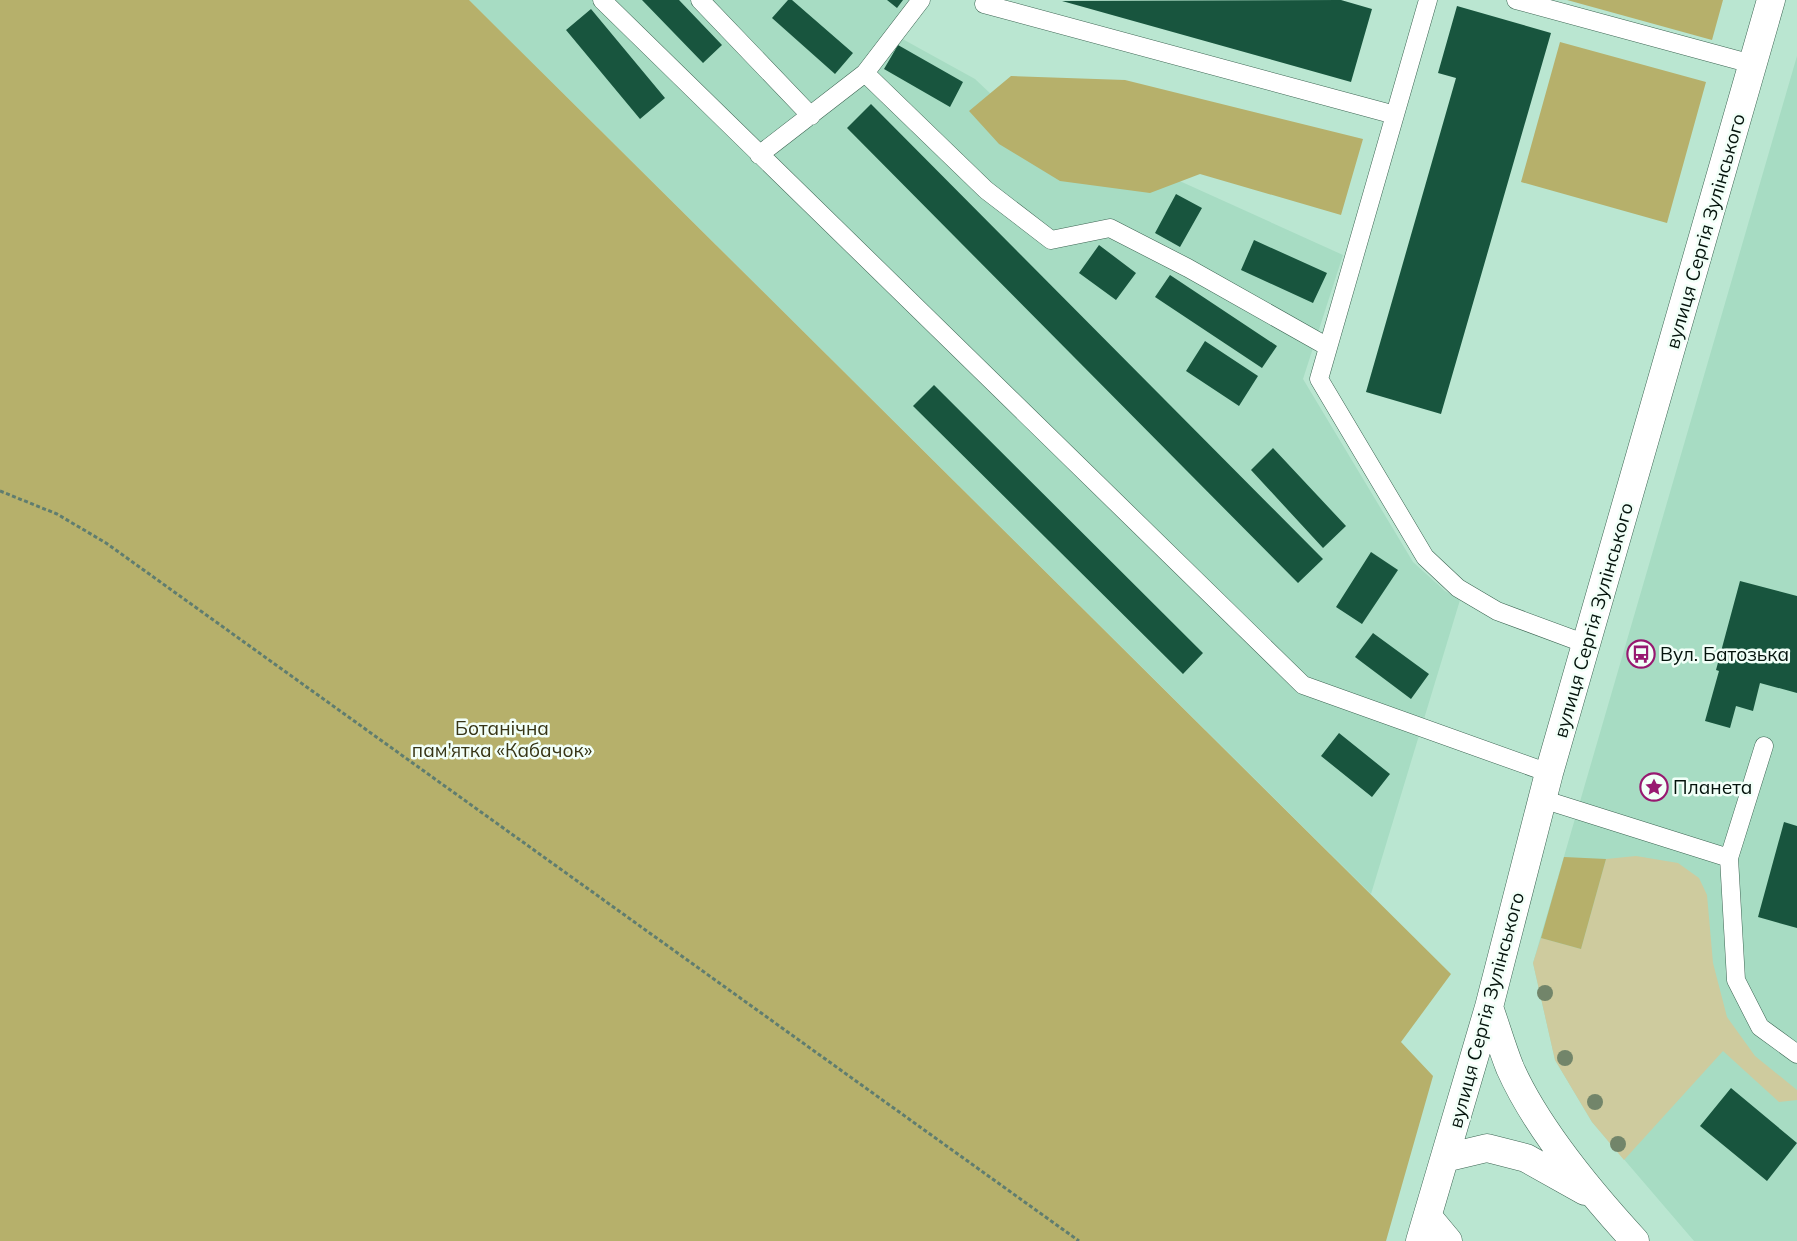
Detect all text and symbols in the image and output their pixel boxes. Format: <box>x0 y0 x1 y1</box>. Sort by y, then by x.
street label: вулиця Сергія Зулінського <box>1660 111 1750 351</box>
street label: вулиця Сергія Зулінського <box>1548 500 1638 740</box>
bus stop icon: Вул. Батозька <box>1626 639 1656 669</box>
place label: Вул. Батозька <box>1660 642 1789 666</box>
park label: Ботанічна пам'ятка «Кабачок» <box>412 716 592 762</box>
place icon: Планета <box>1639 772 1669 802</box>
place label: Планета <box>1673 775 1752 799</box>
street label: вулиця Сергія Зулінського <box>1443 889 1529 1131</box>

